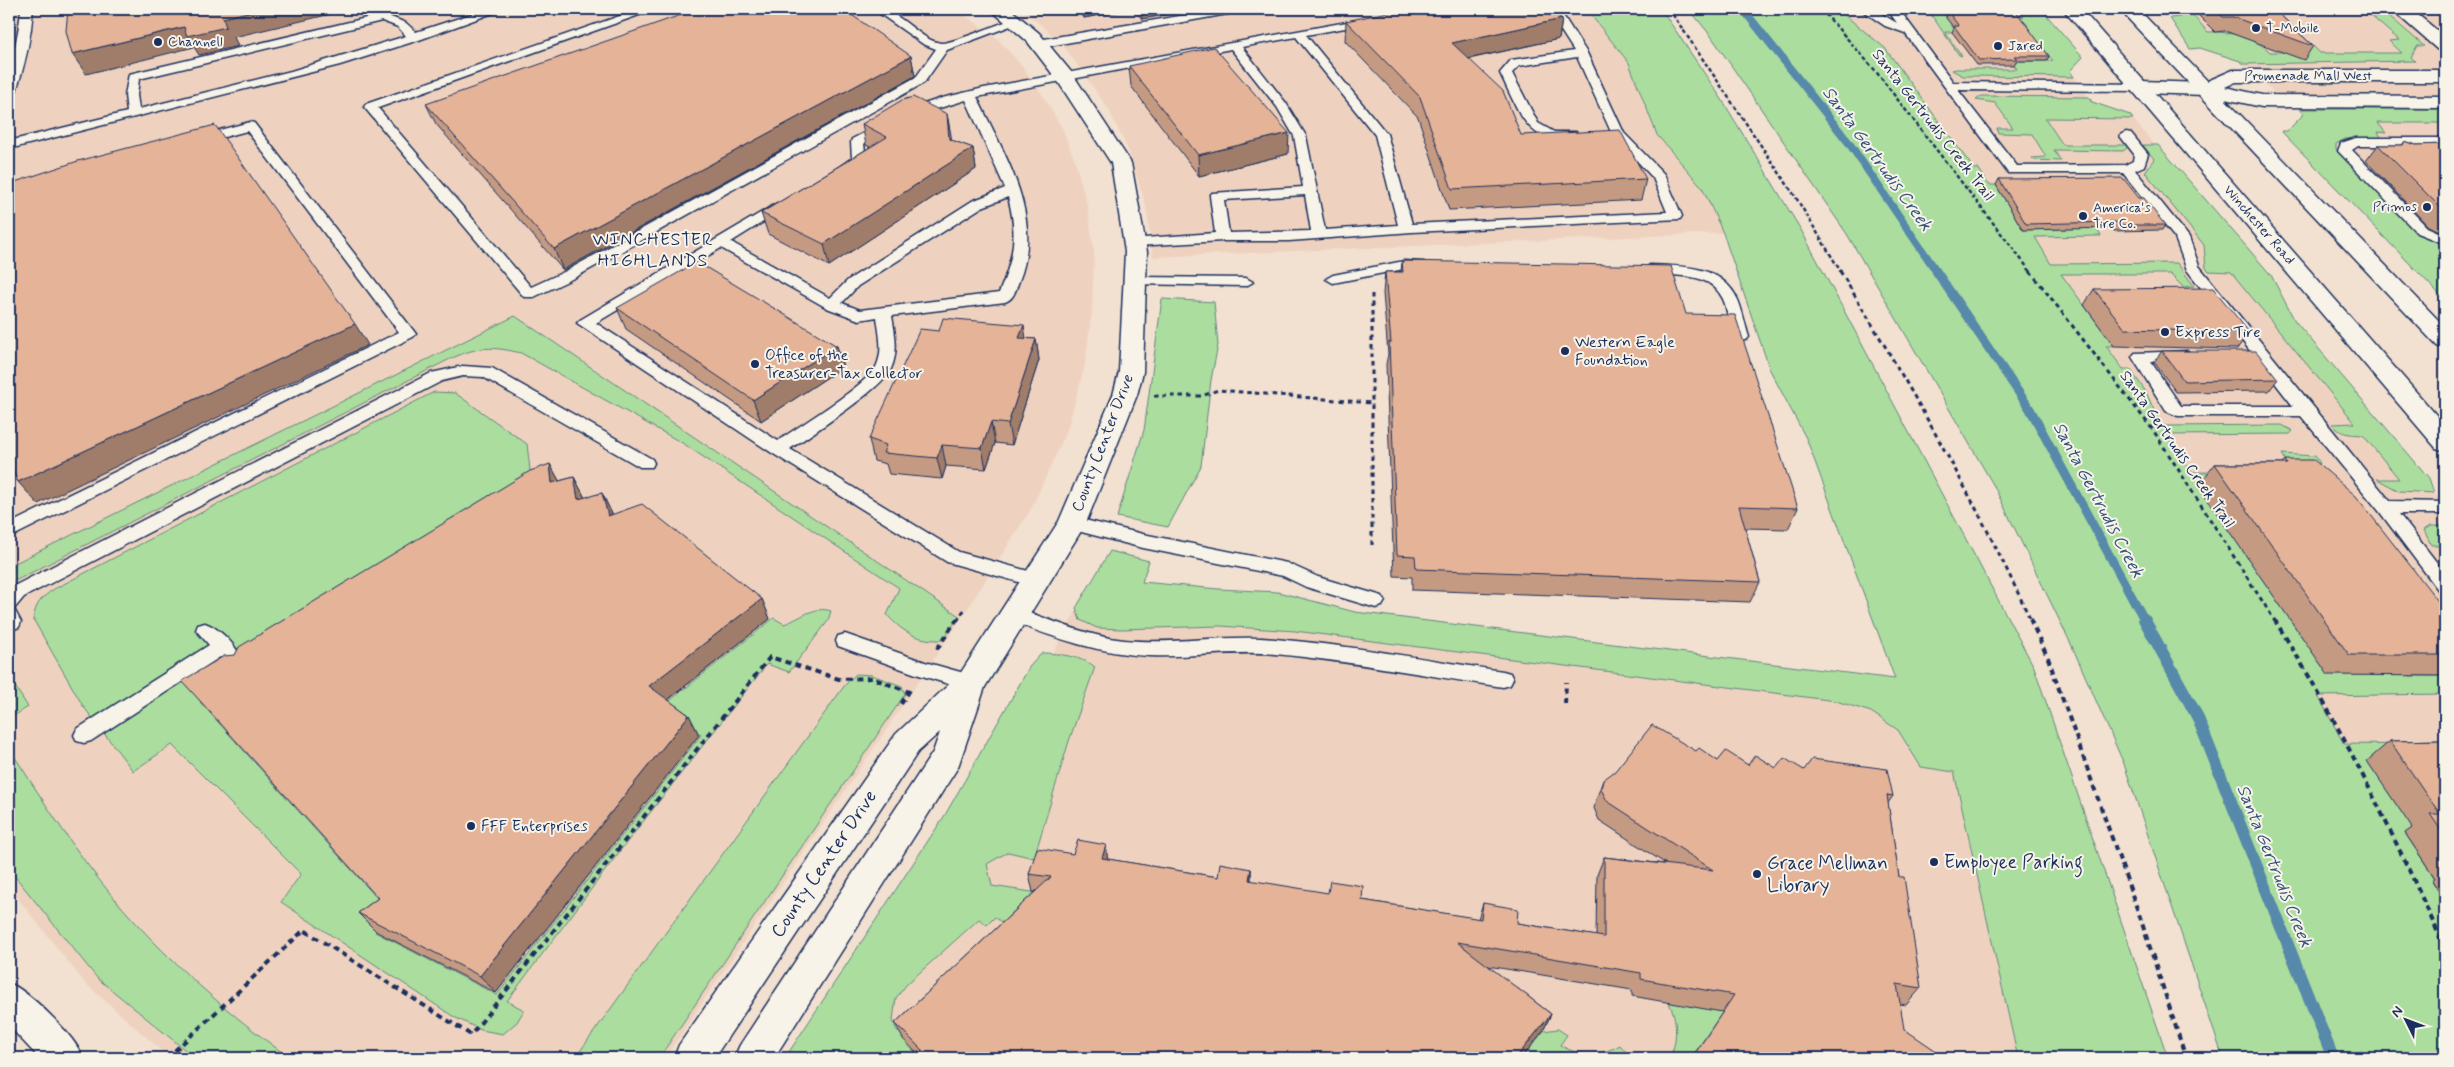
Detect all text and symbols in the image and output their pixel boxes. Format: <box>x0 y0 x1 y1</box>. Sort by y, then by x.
place label: T-Mobile <box>2266 19 2320 37</box>
marker: T-Mobile <box>2250 22 2262 34</box>
place label: Channell <box>168 33 223 51</box>
marker: Channell <box>152 36 164 48</box>
place label: Jared <box>2008 37 2043 55</box>
marker: Jared <box>1992 40 2004 52</box>
street label: Santa Gertrudis Creek Trail <box>1868 46 1998 204</box>
street label: Promenade Mall West <box>2244 67 2372 85</box>
water label: Santa Gertrudis Creek <box>1818 83 1936 235</box>
street label: Winchester Road <box>2219 181 2299 269</box>
place label: Primos <box>2373 198 2417 216</box>
place label: America's Tire Co. <box>2093 199 2151 233</box>
marker: Primos <box>2421 201 2433 213</box>
marker: America's Tire Co. <box>2077 210 2089 222</box>
district label: WINCHESTER HIGHLANDS <box>592 228 714 273</box>
place label: Express Tire <box>2175 322 2260 343</box>
marker: Express Tire <box>2159 326 2171 338</box>
place label: Western Eagle Foundation <box>1575 332 1675 371</box>
place label: Office of the Treasurer-Tax Collector <box>765 345 923 384</box>
marker: Western Eagle Foundation <box>1559 345 1571 357</box>
marker: Office of the Treasurer-Tax Collector <box>749 358 761 370</box>
street label: Santa Gertrudis Creek Trail <box>2115 366 2239 532</box>
street label: County Center Drive <box>1067 371 1139 515</box>
water label: Santa Gertrudis Creek <box>2047 418 2149 582</box>
water label: Santa Gertrudis Creek <box>2230 781 2318 951</box>
street label: County Center Drive <box>765 785 884 943</box>
place label: FFF Enterprises <box>481 816 588 837</box>
marker: FFF Enterprises <box>465 820 477 832</box>
place label: Employee Parking <box>1944 850 2083 878</box>
place label: Grace Mellman Library <box>1767 851 1888 898</box>
marker: Employee Parking <box>1928 856 1940 868</box>
marker: Grace Mellman Library <box>1751 868 1763 880</box>
north arrow <box>2382 994 2432 1044</box>
text: N <box>2387 1002 2407 1021</box>

